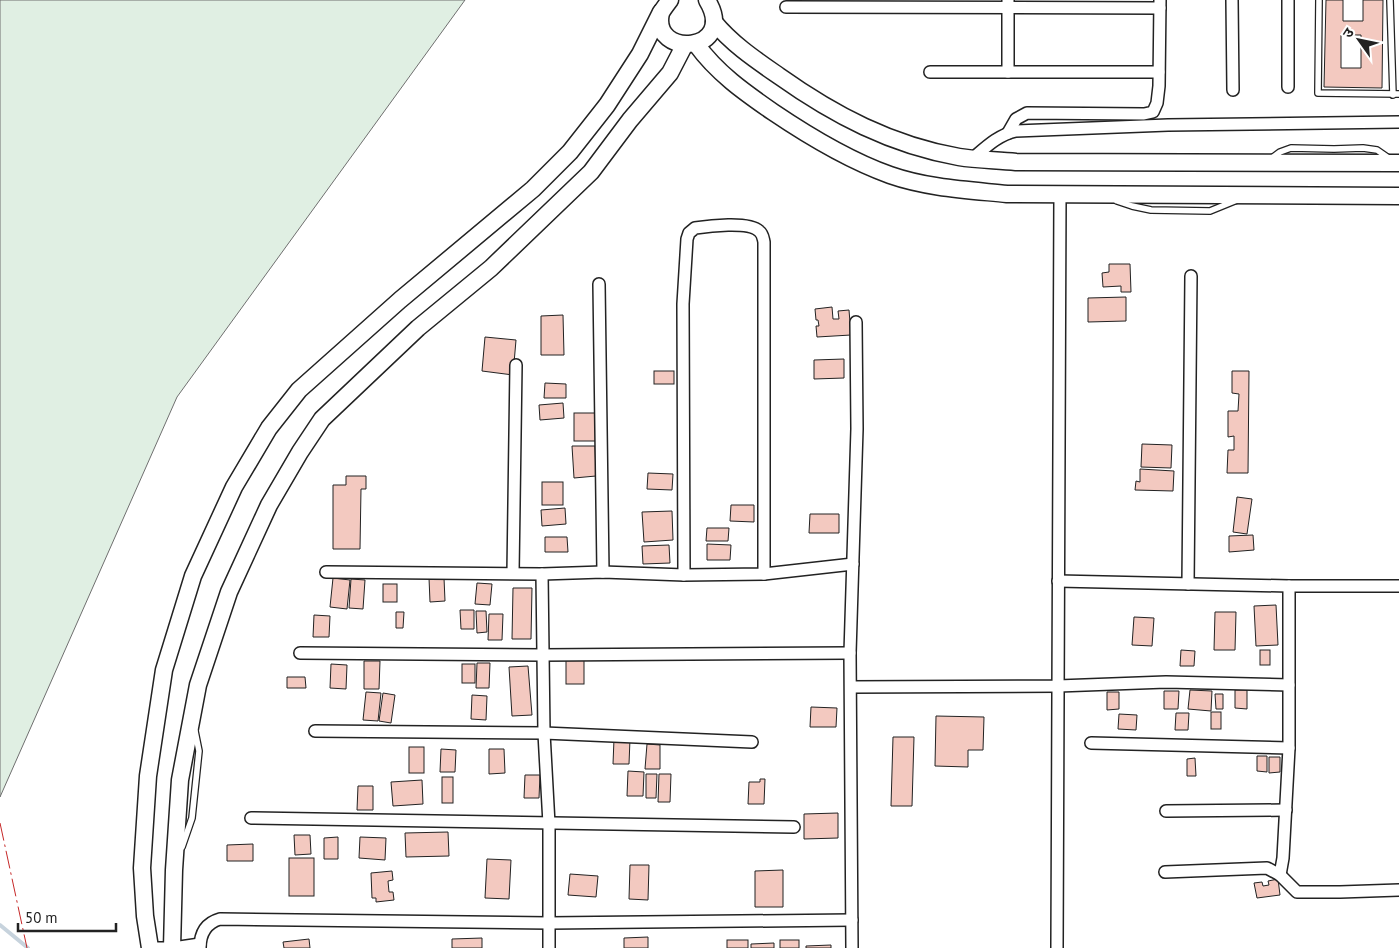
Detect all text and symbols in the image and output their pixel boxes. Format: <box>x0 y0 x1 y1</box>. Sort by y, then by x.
north arrow <box>1334 15 1384 65</box>
text: उ <box>1338 24 1358 41</box>
scale bar <box>18 900 115 932</box>
text: 50 m <box>25 908 58 927</box>

